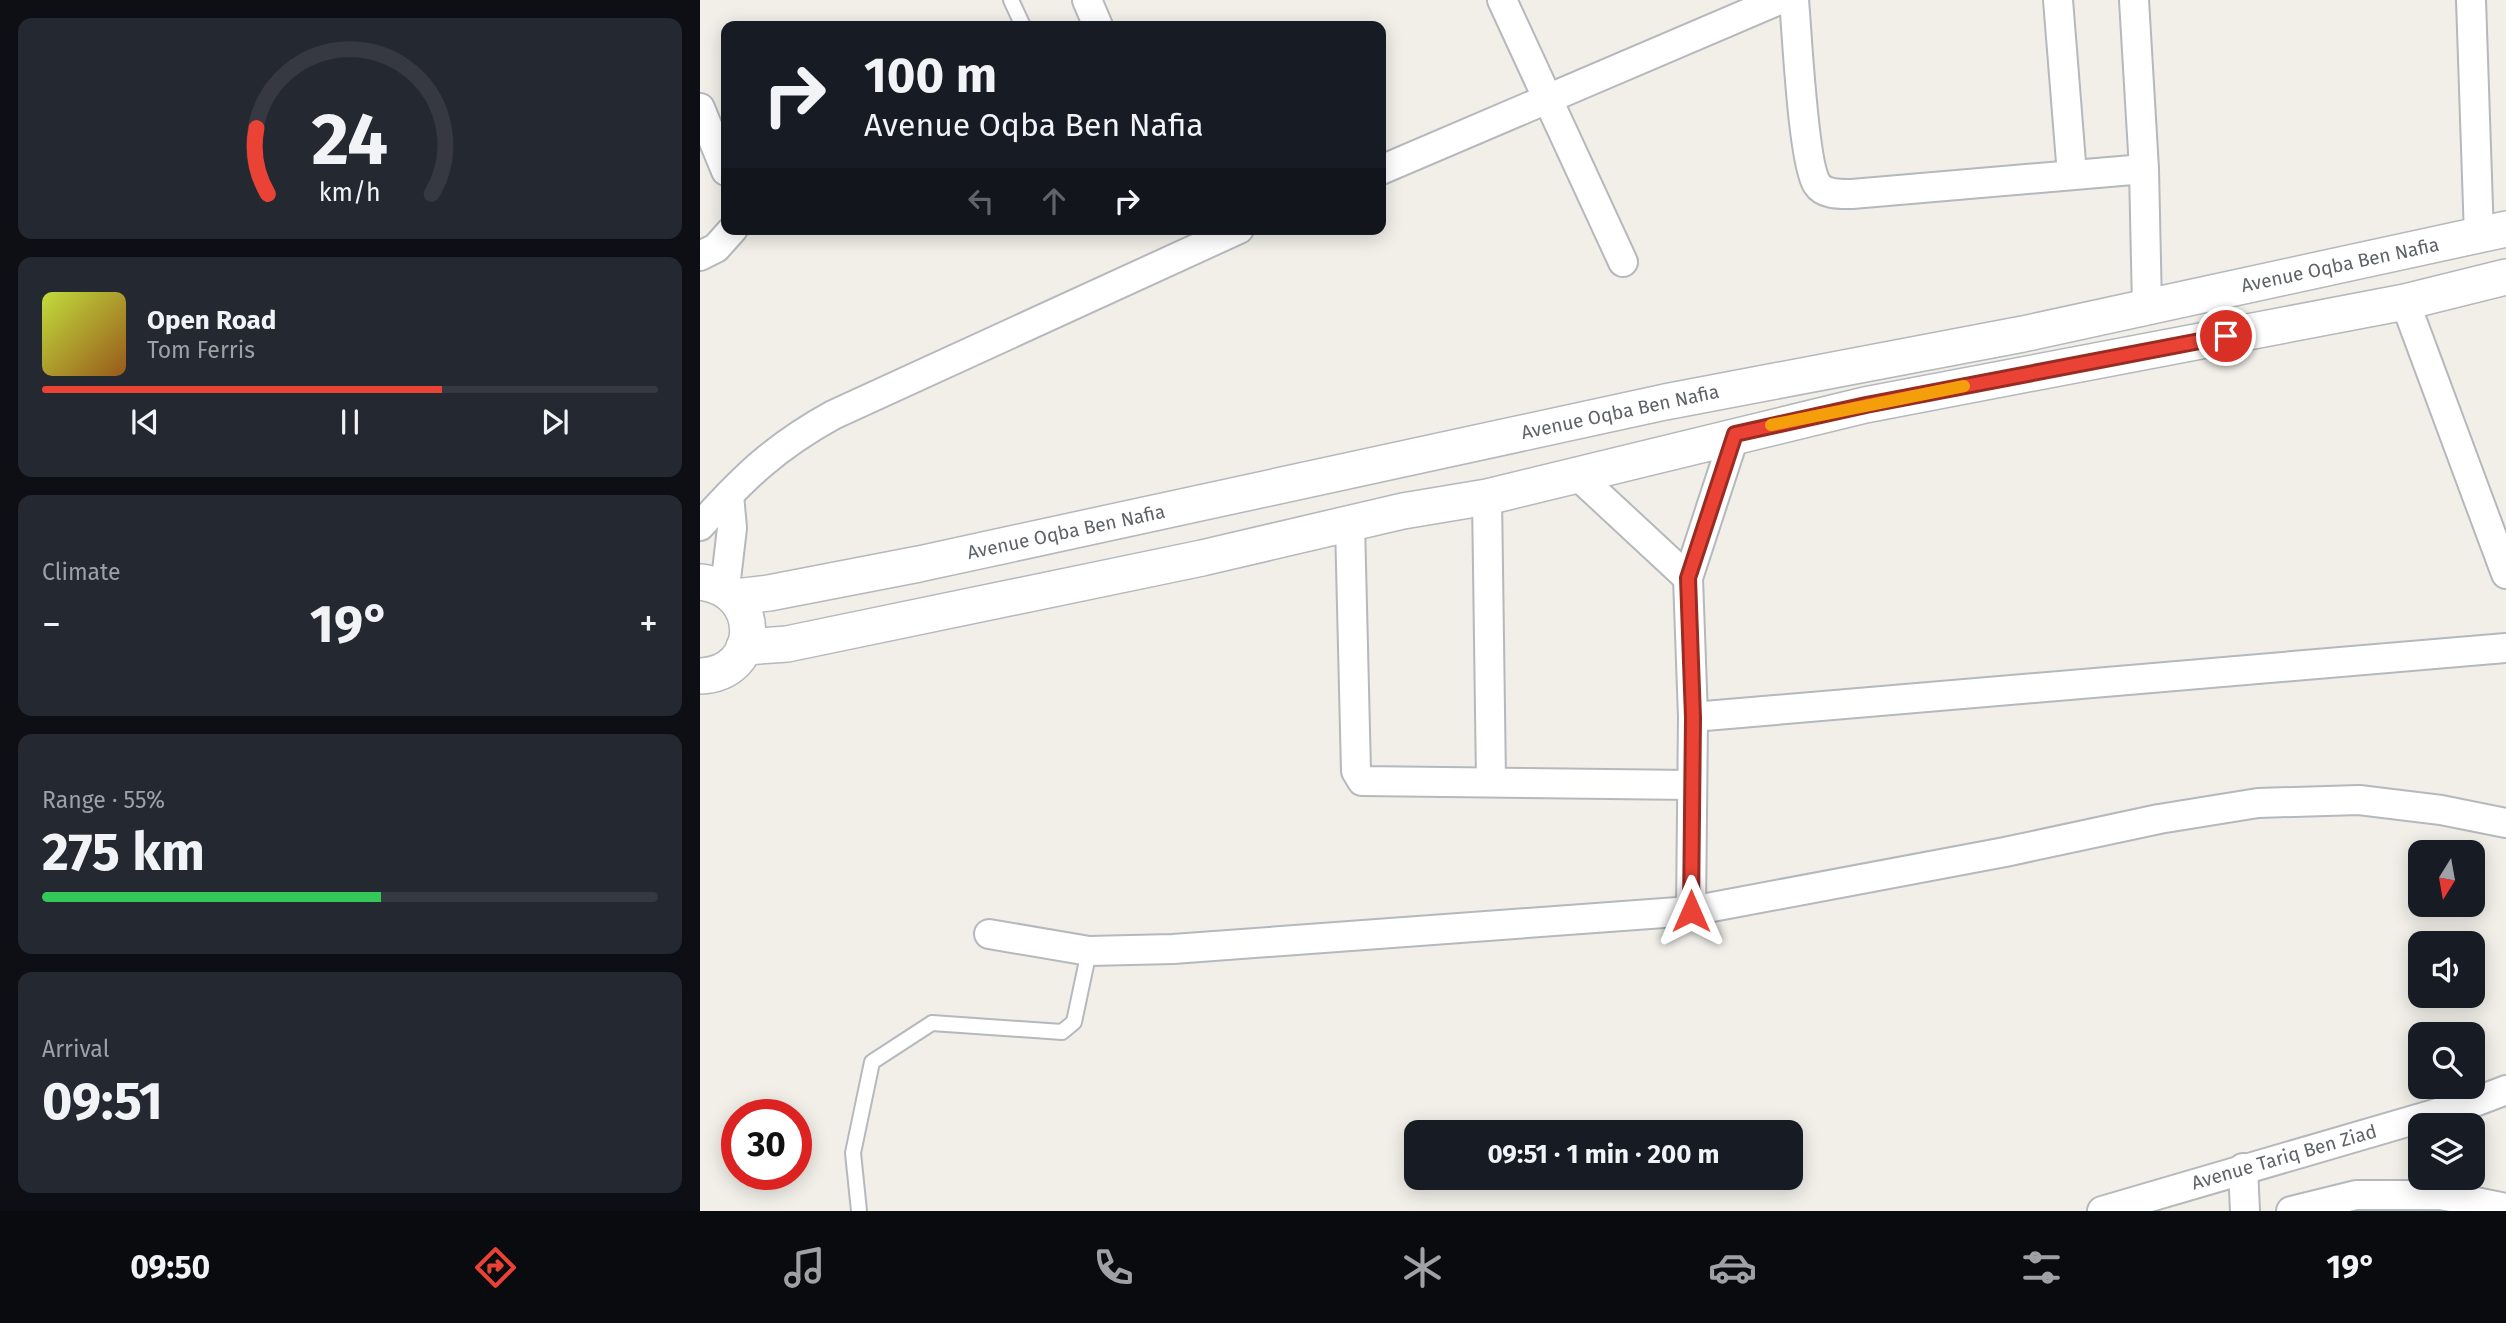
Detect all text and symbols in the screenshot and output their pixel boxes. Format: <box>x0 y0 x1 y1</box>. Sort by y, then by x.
text: 100 m <box>864 46 997 105</box>
icon: right <box>749 49 840 140</box>
text: 24 <box>312 97 388 184</box>
text: Avenue Oqba Ben Nafia <box>864 106 1204 144</box>
text: km/h <box>319 178 381 208</box>
icon: left <box>962 182 1000 220</box>
icon: ahead <box>1035 182 1073 220</box>
icon: right <box>1108 182 1146 220</box>
street label: Avenue Oqba Ben Nafia <box>2239 233 2441 297</box>
text: Open Road <box>147 305 276 336</box>
pin <box>2196 306 2256 366</box>
icon: arrive <box>2207 317 2245 355</box>
text: Tom Ferris <box>147 336 255 364</box>
street label: Avenue Oqba Ben Nafia <box>1519 380 1721 444</box>
icon: previous <box>126 403 164 441</box>
icon: pause <box>331 403 369 441</box>
icon: next <box>536 403 574 441</box>
street label: Avenue Oqba Ben Nafia <box>965 500 1167 564</box>
text: Climate <box>42 558 121 586</box>
text: 19° <box>310 593 390 656</box>
text: − <box>42 601 61 647</box>
text: + <box>639 601 658 647</box>
text: Range · 55% <box>42 786 165 814</box>
text: 275 km <box>42 821 205 884</box>
north arrow <box>2408 840 2485 917</box>
map controls <box>2408 840 2485 1190</box>
position arrow <box>1654 874 1728 948</box>
button: sound <box>2408 931 2485 1008</box>
button: search <box>2408 1022 2485 1099</box>
text: Arrival <box>42 1035 109 1063</box>
text: 09:51 <box>42 1070 163 1133</box>
speed limit sign: 30 <box>721 1099 812 1190</box>
button: layers <box>2408 1113 2485 1190</box>
street label: Avenue Tariq Ben Ziad <box>2189 1120 2379 1194</box>
text: 09:51 · 1 min · 200 m <box>1487 1139 1720 1170</box>
icon: directions <box>471 1243 520 1292</box>
icon: music <box>780 1243 829 1292</box>
icon: phone <box>1089 1243 1138 1292</box>
icon: climate <box>1398 1243 1447 1292</box>
icon: car <box>1708 1243 1757 1292</box>
icon: filters <box>2017 1243 2066 1292</box>
text: 09:50 <box>130 1248 210 1286</box>
text: 19° <box>2326 1248 2376 1286</box>

